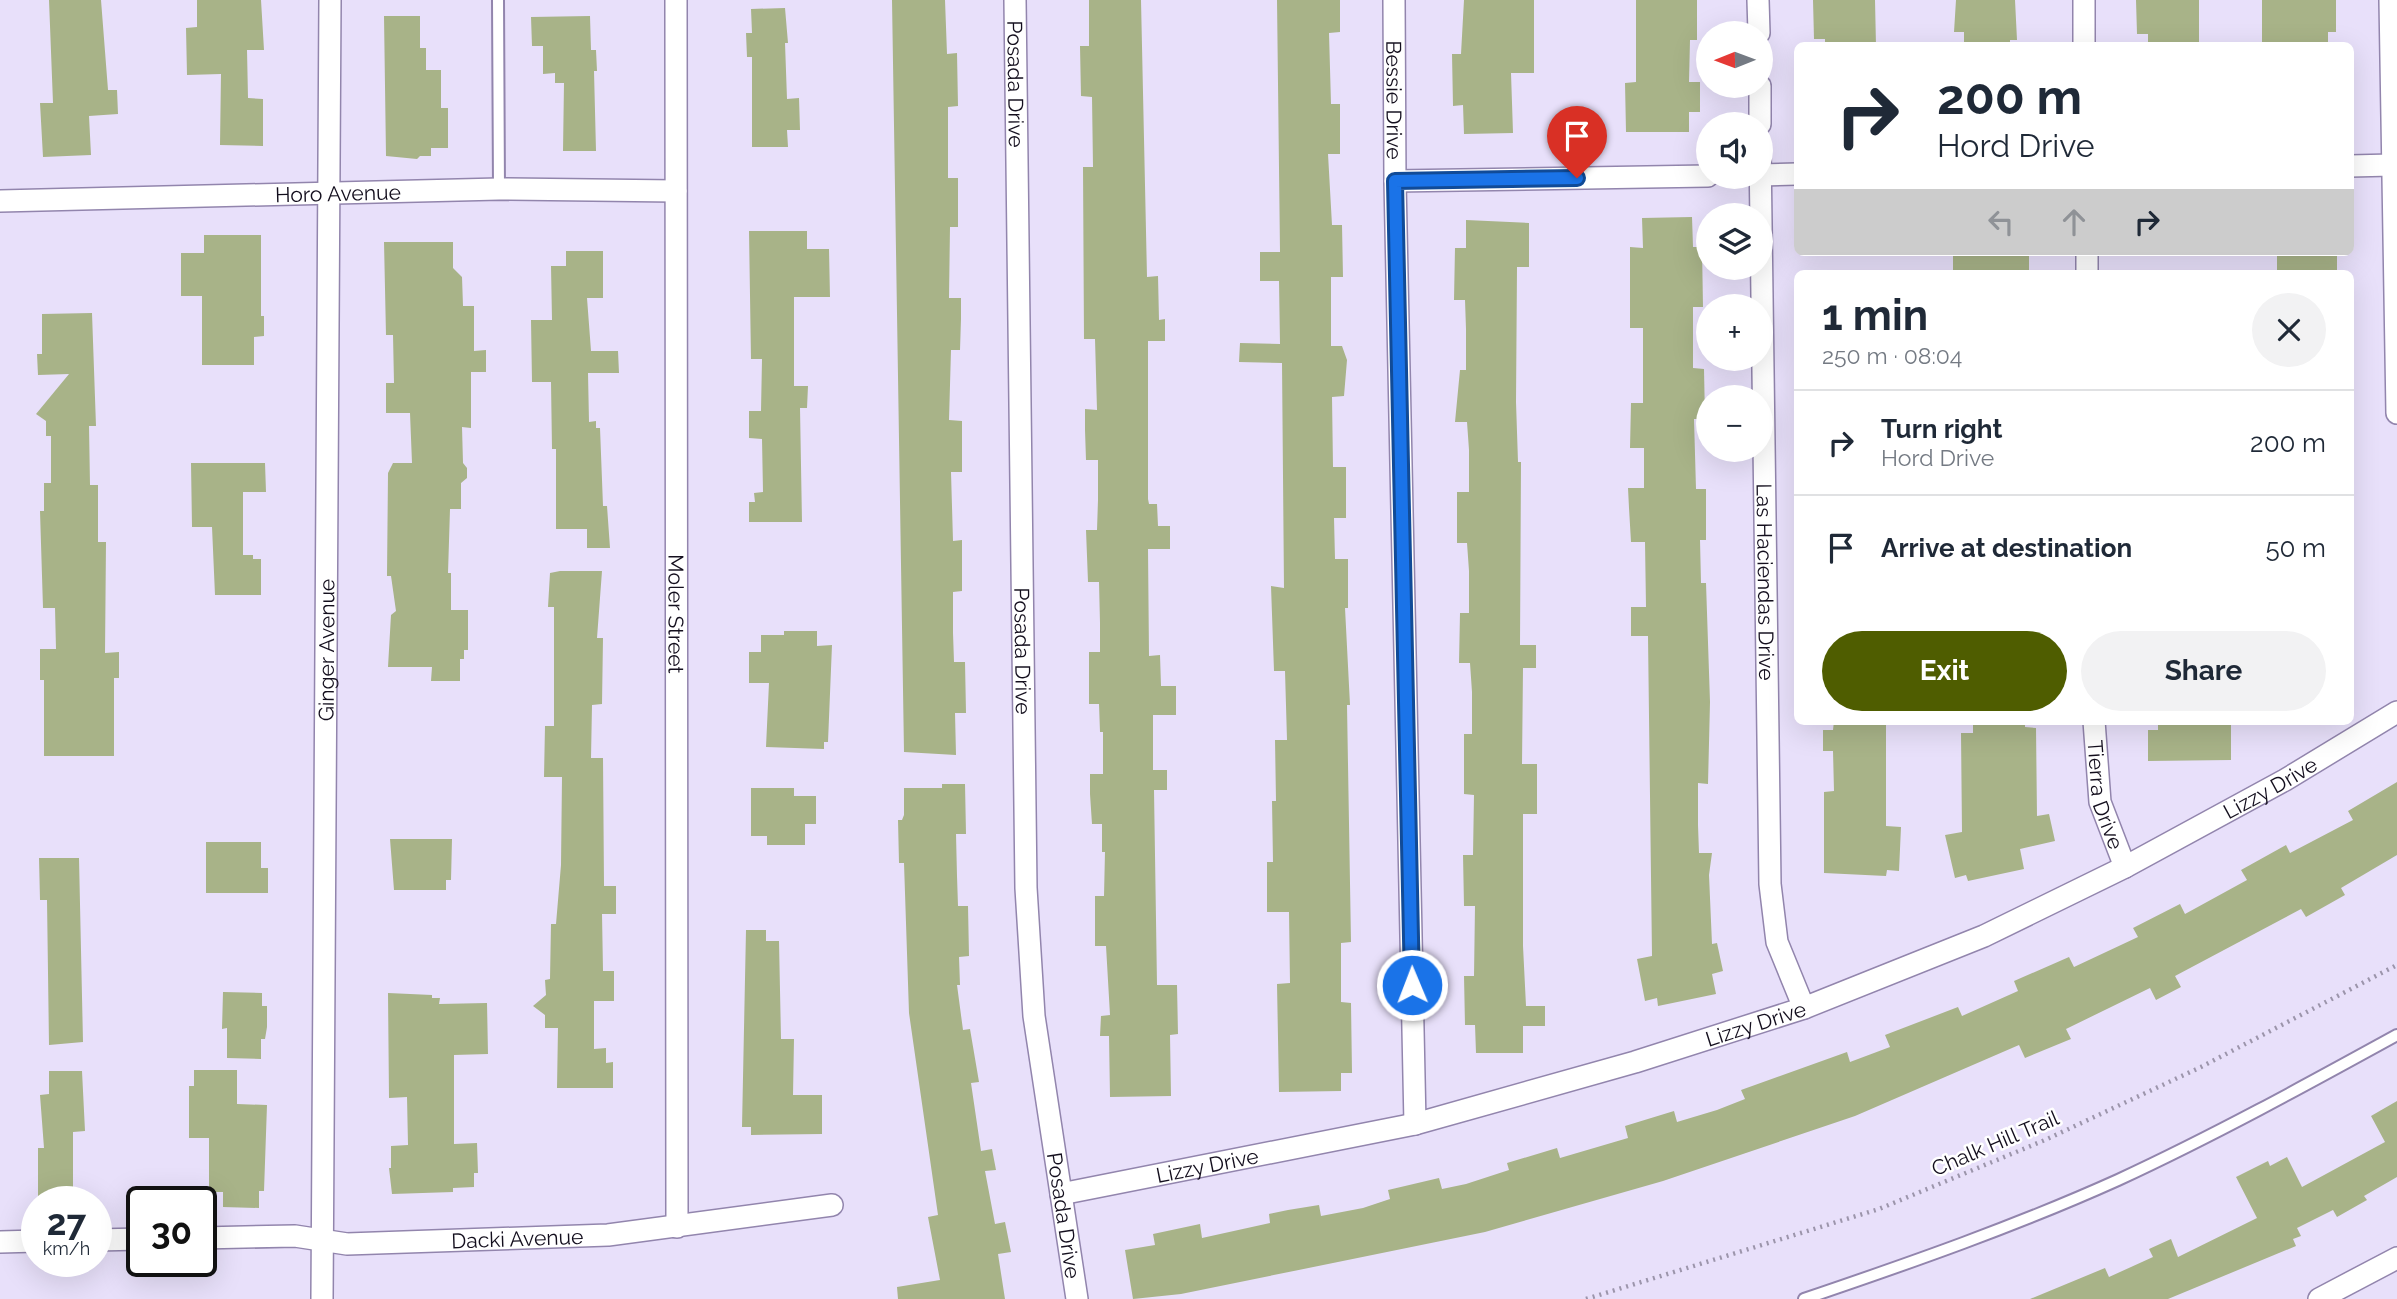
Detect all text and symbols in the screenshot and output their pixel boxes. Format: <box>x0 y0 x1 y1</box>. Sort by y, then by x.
street label: Posada Drive <box>1003 20 1029 148</box>
north arrow <box>1696 21 1773 98</box>
map controls <box>1696 21 1773 462</box>
street label: Bessie Drive <box>1382 40 1407 160</box>
text: 200 m <box>1937 68 2082 125</box>
icon: right <box>1822 70 1913 161</box>
pin <box>1547 106 1607 178</box>
button: sound <box>1696 112 1773 189</box>
icon: arrive <box>1558 117 1596 155</box>
text: Hord Drive <box>1937 127 2095 164</box>
street label: Horo Avenue <box>275 179 401 207</box>
button: layers <box>1696 203 1773 280</box>
icon: left <box>1982 203 2020 241</box>
icon: ahead <box>2055 203 2093 241</box>
icon: right <box>2128 203 2166 241</box>
text: 1 min <box>1822 291 1928 340</box>
button: close <box>2252 293 2326 367</box>
button: + <box>1696 294 1773 371</box>
text: 250 m · 08:04 <box>1822 342 1962 369</box>
button: − <box>1696 385 1773 462</box>
text: Turn right <box>1881 414 2002 444</box>
icon: right <box>1822 424 1860 462</box>
text: 200 m <box>2250 428 2326 458</box>
text: Hord Drive <box>1881 444 1994 471</box>
street label: Las Haciendas Drive <box>1752 483 1780 681</box>
icon: arrive <box>1822 529 1860 567</box>
text: Arrive at destination <box>1881 533 2132 563</box>
text: 50 m <box>2265 533 2326 563</box>
street label: Moler Street <box>664 554 689 674</box>
street label: Ginger Avenue <box>313 579 339 721</box>
street label: Posada Drive <box>1010 587 1036 715</box>
button: Exit <box>1822 631 2067 711</box>
button: Share <box>2081 631 2326 711</box>
street label: Tierra Drive <box>2083 739 2129 853</box>
street label: Lizzy Drive <box>2219 751 2321 824</box>
position arrow <box>1375 948 1449 1022</box>
street label: Lizzy Drive <box>1702 996 1809 1051</box>
street label: Chalk Hill Trail <box>1928 1105 2063 1181</box>
street label: Lizzy Drive <box>1154 1143 1261 1187</box>
street label: Posada Drive <box>1042 1151 1086 1280</box>
speed limit sign: 30 <box>126 1186 217 1277</box>
text: 27 <box>47 1202 86 1243</box>
street label: Dacki Avenue <box>451 1223 584 1253</box>
text: km/h <box>43 1238 90 1259</box>

